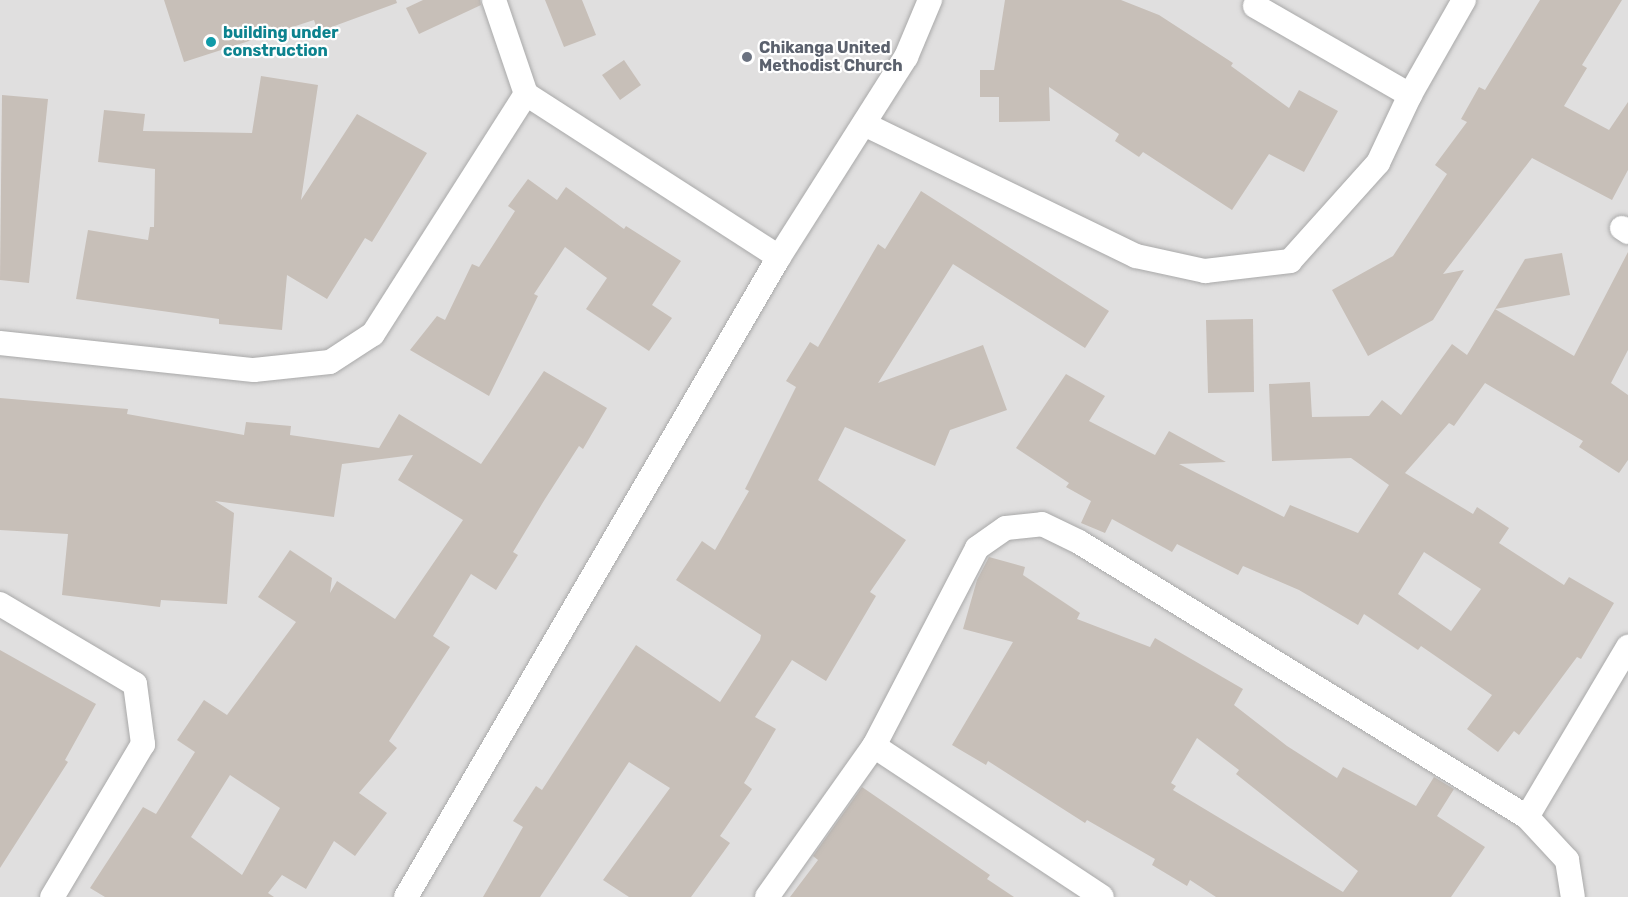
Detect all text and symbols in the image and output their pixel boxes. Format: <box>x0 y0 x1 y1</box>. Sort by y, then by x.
place label: building under construction <box>223 23 338 61</box>
marker: building under construction <box>204 35 218 49</box>
place label: Chikanga United Methodist Church <box>759 38 903 76</box>
marker: Chikanga United Methodist Church <box>740 50 754 64</box>

